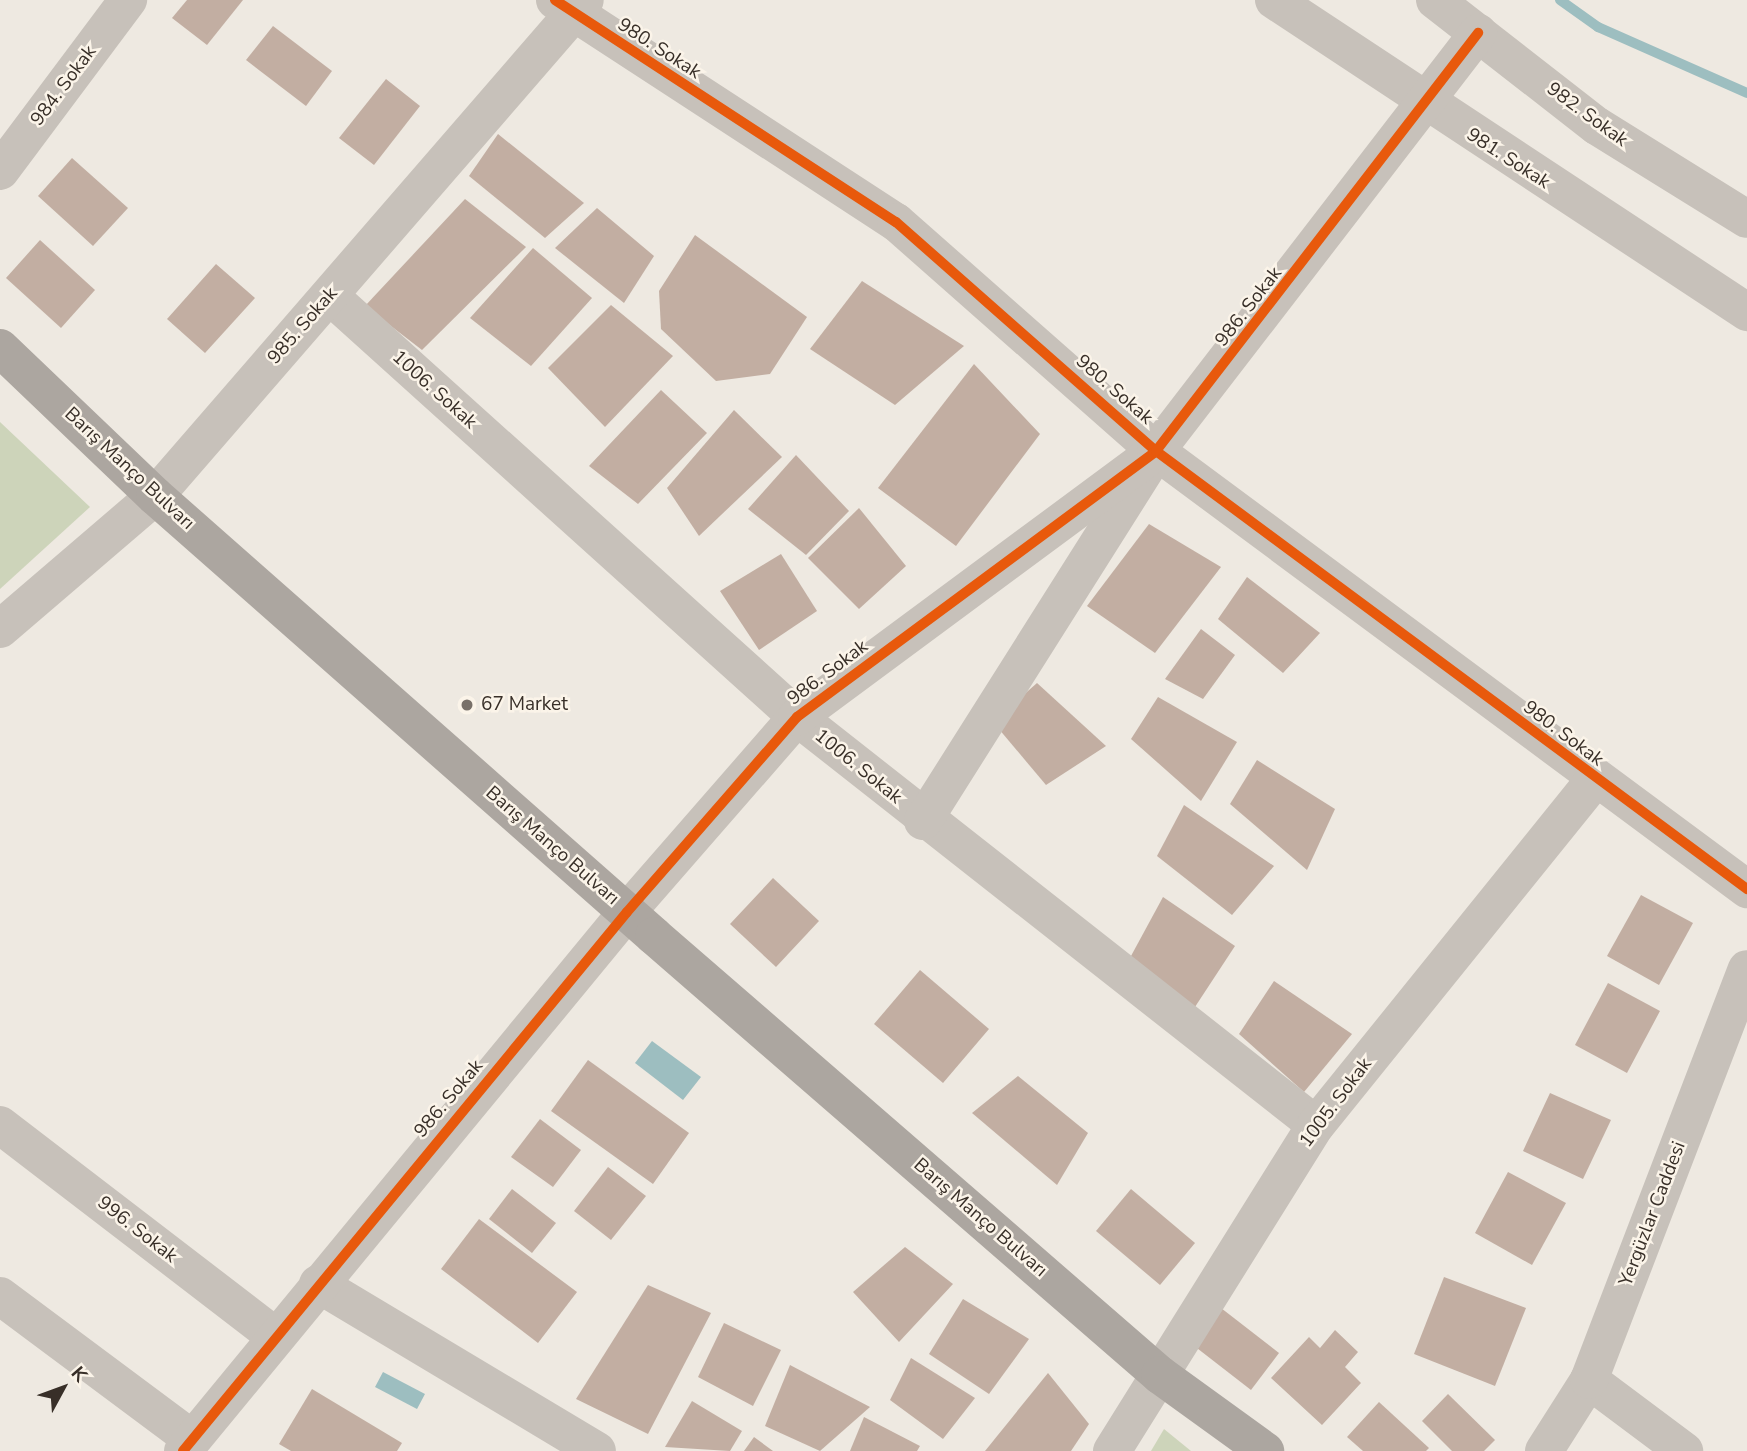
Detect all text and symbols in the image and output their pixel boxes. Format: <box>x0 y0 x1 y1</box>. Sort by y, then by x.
street label: 980. Sokak <box>613 14 705 84</box>
street label: 984. Sokak <box>26 41 102 131</box>
street label: 982. Sokak <box>1542 78 1632 152</box>
street label: 981. Sokak <box>1462 124 1554 194</box>
street label: 986. Sokak <box>1211 263 1287 351</box>
street label: 985. Sokak <box>263 283 343 369</box>
street label: 1006. Sokak <box>387 346 481 434</box>
street label: 980. Sokak <box>1071 350 1157 430</box>
street label: Barış Manço Bulvarı <box>59 403 199 535</box>
street label: 986. Sokak <box>783 635 873 711</box>
place label: 67 Market <box>481 694 568 716</box>
street label: 980. Sokak <box>1518 696 1608 772</box>
marker: 67 Market <box>459 697 475 713</box>
street label: 1006. Sokak <box>810 725 906 809</box>
street label: Barış Manço Bulvarı <box>481 782 623 910</box>
street label: 1005. Sokak <box>1295 1054 1377 1152</box>
street label: 986. Sokak <box>410 1055 488 1143</box>
street label: Yergüzlar Caddesi <box>1615 1139 1691 1289</box>
street label: Barış Manço Bulvarı <box>909 1154 1051 1282</box>
street label: 996. Sokak <box>93 1192 181 1268</box>
north arrow <box>28 1353 98 1423</box>
text: K <box>65 1361 93 1388</box>

